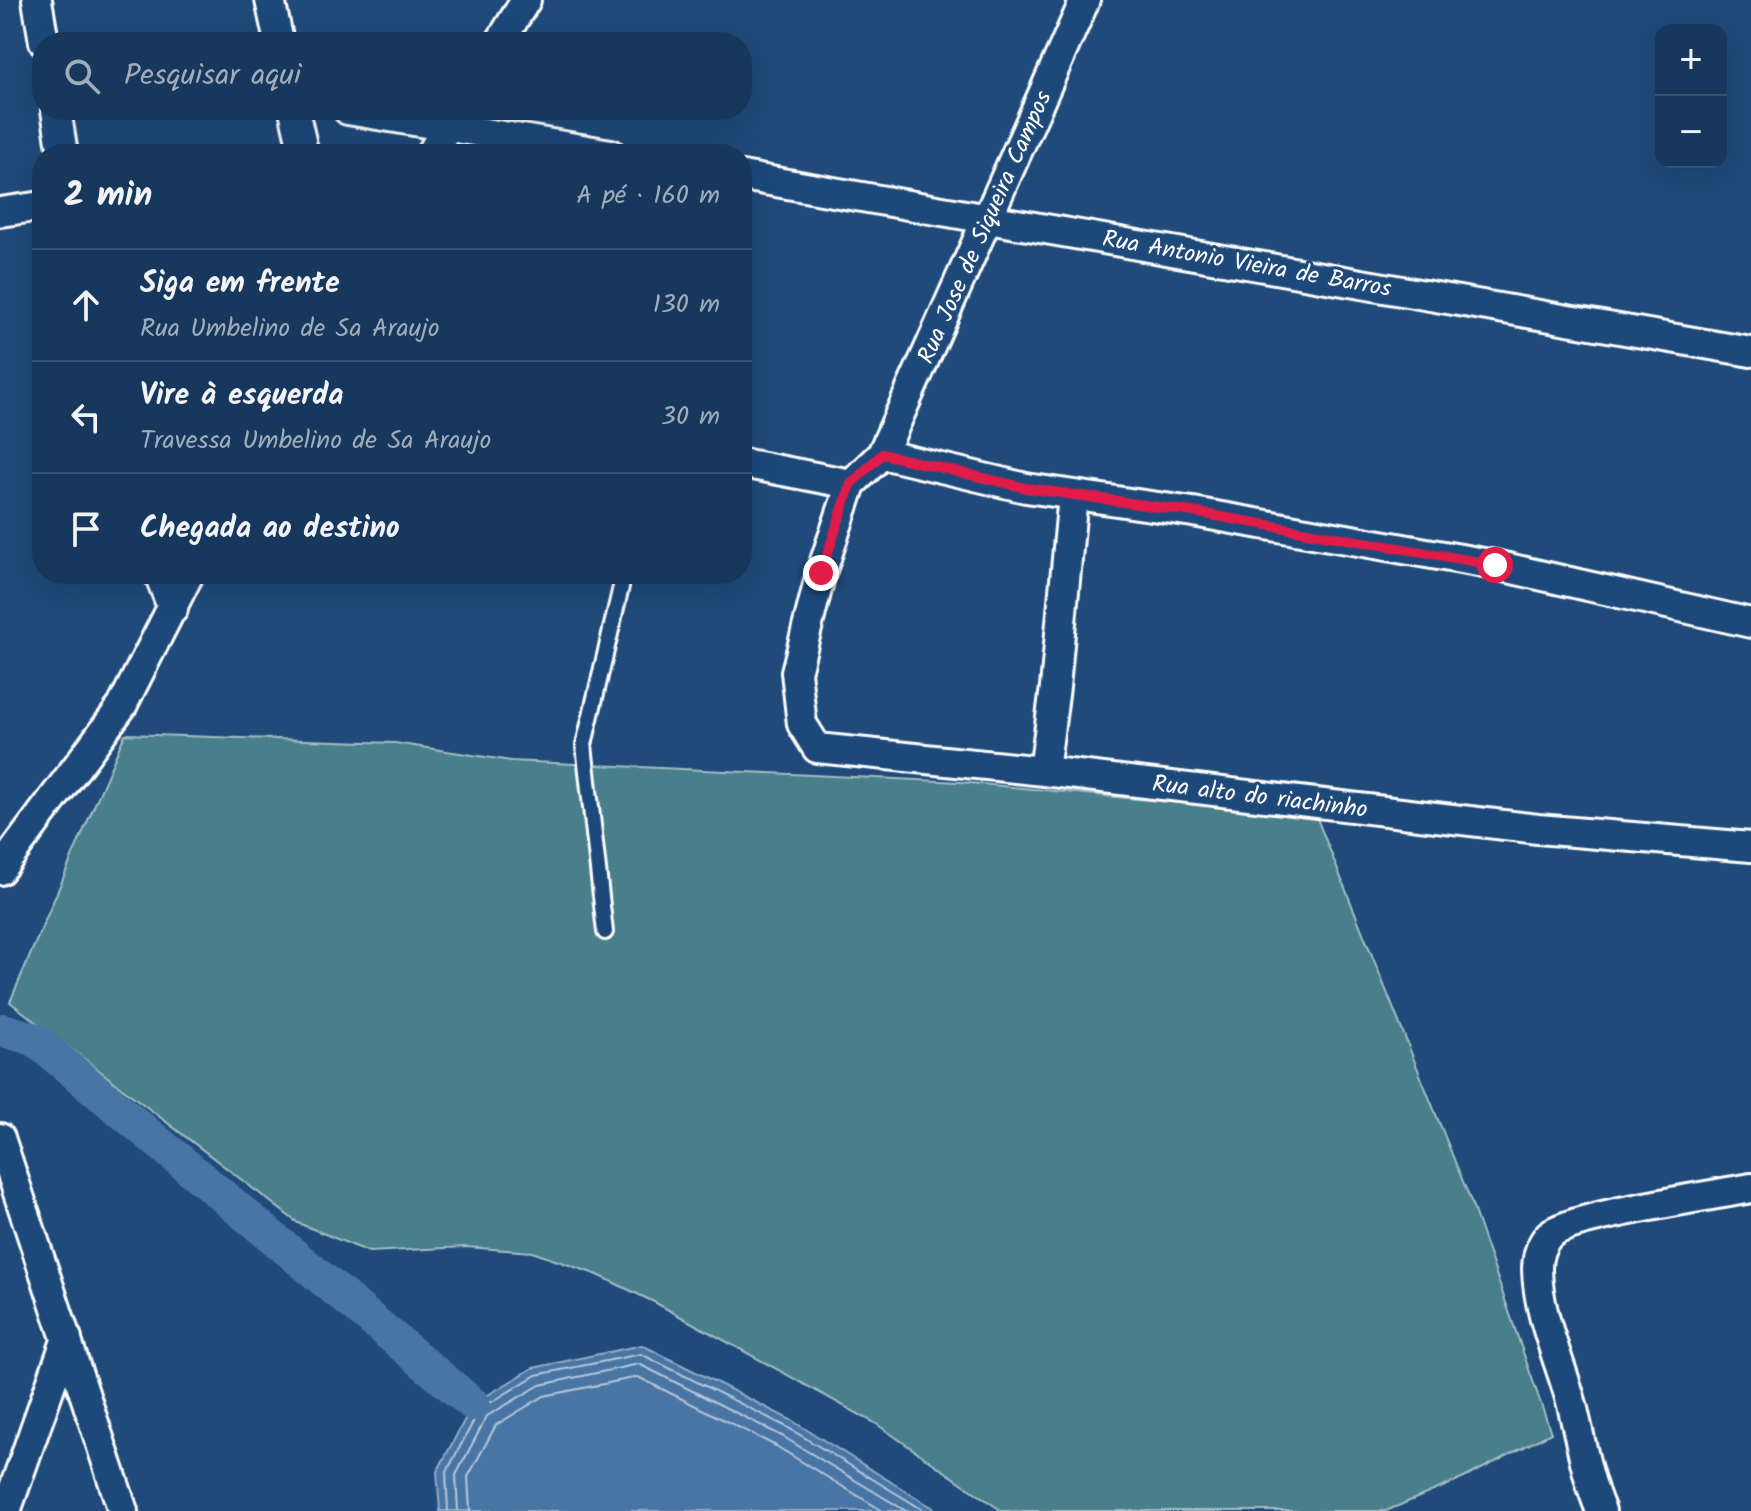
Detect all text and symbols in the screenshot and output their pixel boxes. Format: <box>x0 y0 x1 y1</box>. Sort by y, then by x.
map controls <box>1655 24 1727 168</box>
button: + <box>1655 24 1727 96</box>
search box <box>32 32 752 120</box>
text: Pesquisar aqui <box>124 52 301 100</box>
icon: search <box>60 54 104 98</box>
street label: Rua Jose de Siqueira Campos <box>907 85 1063 371</box>
button: − <box>1655 96 1727 168</box>
text: 2 min <box>64 169 152 223</box>
text: A pé · 160 m <box>576 175 720 217</box>
street label: Rua Antonio Vieira de Barros <box>1099 220 1394 309</box>
text: Siga em frente <box>140 260 340 308</box>
icon: ahead <box>64 283 108 327</box>
text: 130 m <box>653 284 720 326</box>
text: Rua Umbelino de Sa Araujo <box>140 308 440 350</box>
text: Vire à esquerda <box>140 372 344 420</box>
icon: left <box>64 395 108 439</box>
text: 30 m <box>661 396 720 438</box>
text: Travessa Umbelino de Sa Araujo <box>140 420 491 462</box>
text: Chegada ao destino <box>140 505 400 553</box>
icon: arrive <box>64 507 108 551</box>
route start <box>1477 547 1513 583</box>
route end <box>803 555 839 591</box>
street label: Rua alto do riachinho <box>1150 765 1370 830</box>

